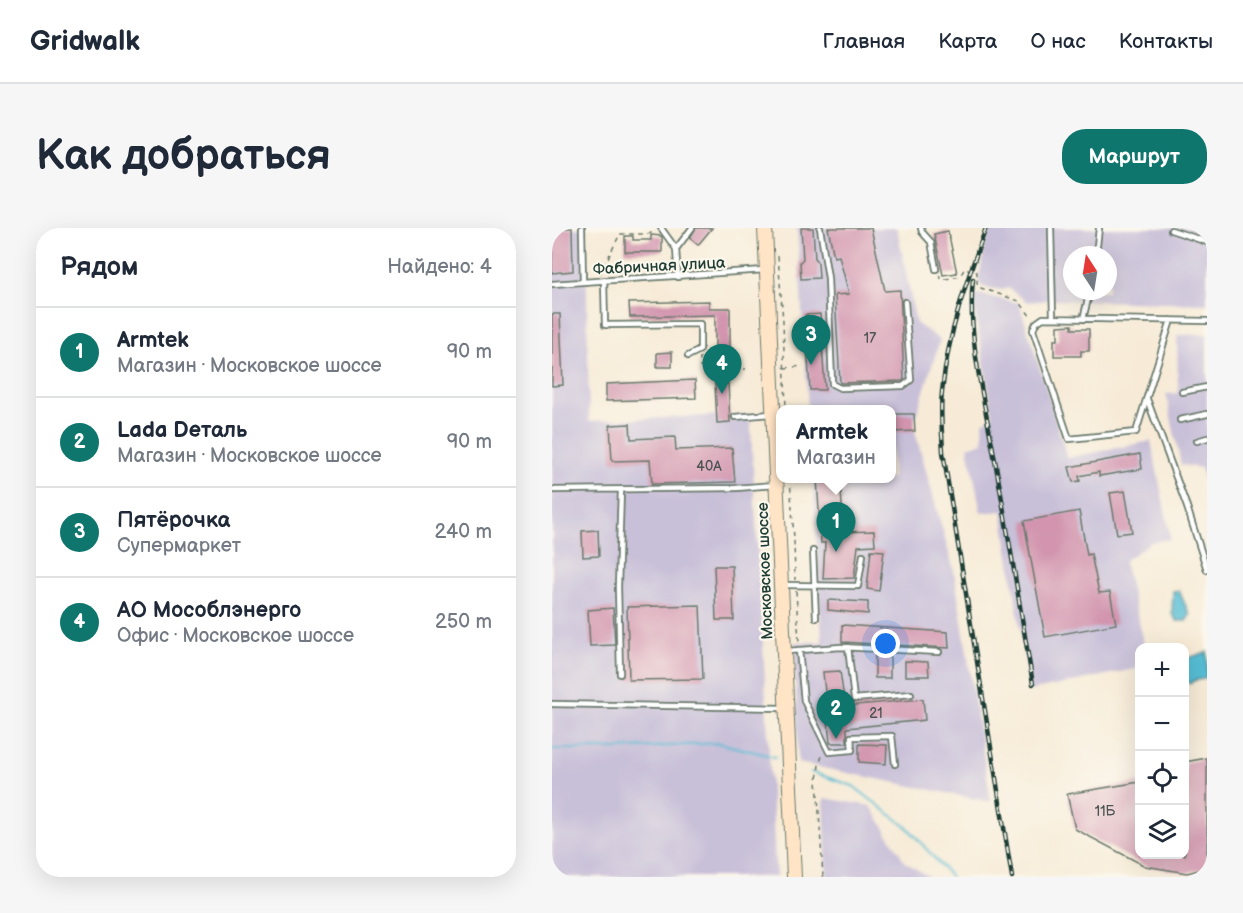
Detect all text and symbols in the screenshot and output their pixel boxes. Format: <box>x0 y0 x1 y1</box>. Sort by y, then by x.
text: Gridwalk <box>30 25 140 58</box>
text: Главная <box>822 29 905 54</box>
text: Карта <box>938 29 997 54</box>
text: О нас <box>1030 29 1086 54</box>
text: Контакты <box>1119 29 1213 54</box>
button: Маршрут <box>1062 129 1207 184</box>
text: Как добраться <box>36 131 331 182</box>
north arrow <box>1063 246 1117 300</box>
text: Рядом <box>60 252 138 283</box>
street label: Фабричная улица <box>592 254 726 279</box>
text: Найдено: 4 <box>387 255 492 279</box>
pin: 3 <box>792 316 830 365</box>
text: Armtek <box>117 327 189 354</box>
house number: 17 <box>864 330 876 347</box>
text: 1 <box>75 340 84 364</box>
text: 90 m <box>447 340 492 364</box>
pin: 4 <box>702 344 742 394</box>
text: Магазин · Московское шоссе <box>117 354 382 378</box>
popup <box>776 405 896 483</box>
text: Lada Dеталь <box>117 417 247 444</box>
text: Armtek <box>796 419 868 446</box>
text: 2 <box>74 430 85 454</box>
text: 90 m <box>447 430 492 454</box>
text: Магазин · Московское шоссе <box>117 444 382 468</box>
text: Магазин <box>796 446 876 470</box>
house number: 40А <box>696 458 722 475</box>
street label: Московское шоссе <box>754 502 777 640</box>
pin: 1 <box>816 502 856 552</box>
text: Пятёрочка <box>117 507 230 534</box>
text: 3 <box>74 520 85 544</box>
text: 240 m <box>435 520 492 544</box>
text: Супермаркет <box>117 534 241 558</box>
text: АО Мособлэнерго <box>117 597 301 624</box>
text: 4 <box>74 610 85 634</box>
text: 250 m <box>435 610 492 634</box>
text: Офис · Московское шоссе <box>117 624 354 648</box>
your location <box>871 629 900 658</box>
map controls <box>1135 643 1189 859</box>
button: + <box>1135 643 1189 697</box>
pin: 2 <box>816 690 856 739</box>
button: − <box>1135 697 1189 751</box>
house number: 21 <box>869 705 883 722</box>
button: locate <box>1135 751 1189 805</box>
house number: 11Б <box>1095 803 1116 820</box>
button: layers <box>1135 805 1189 859</box>

